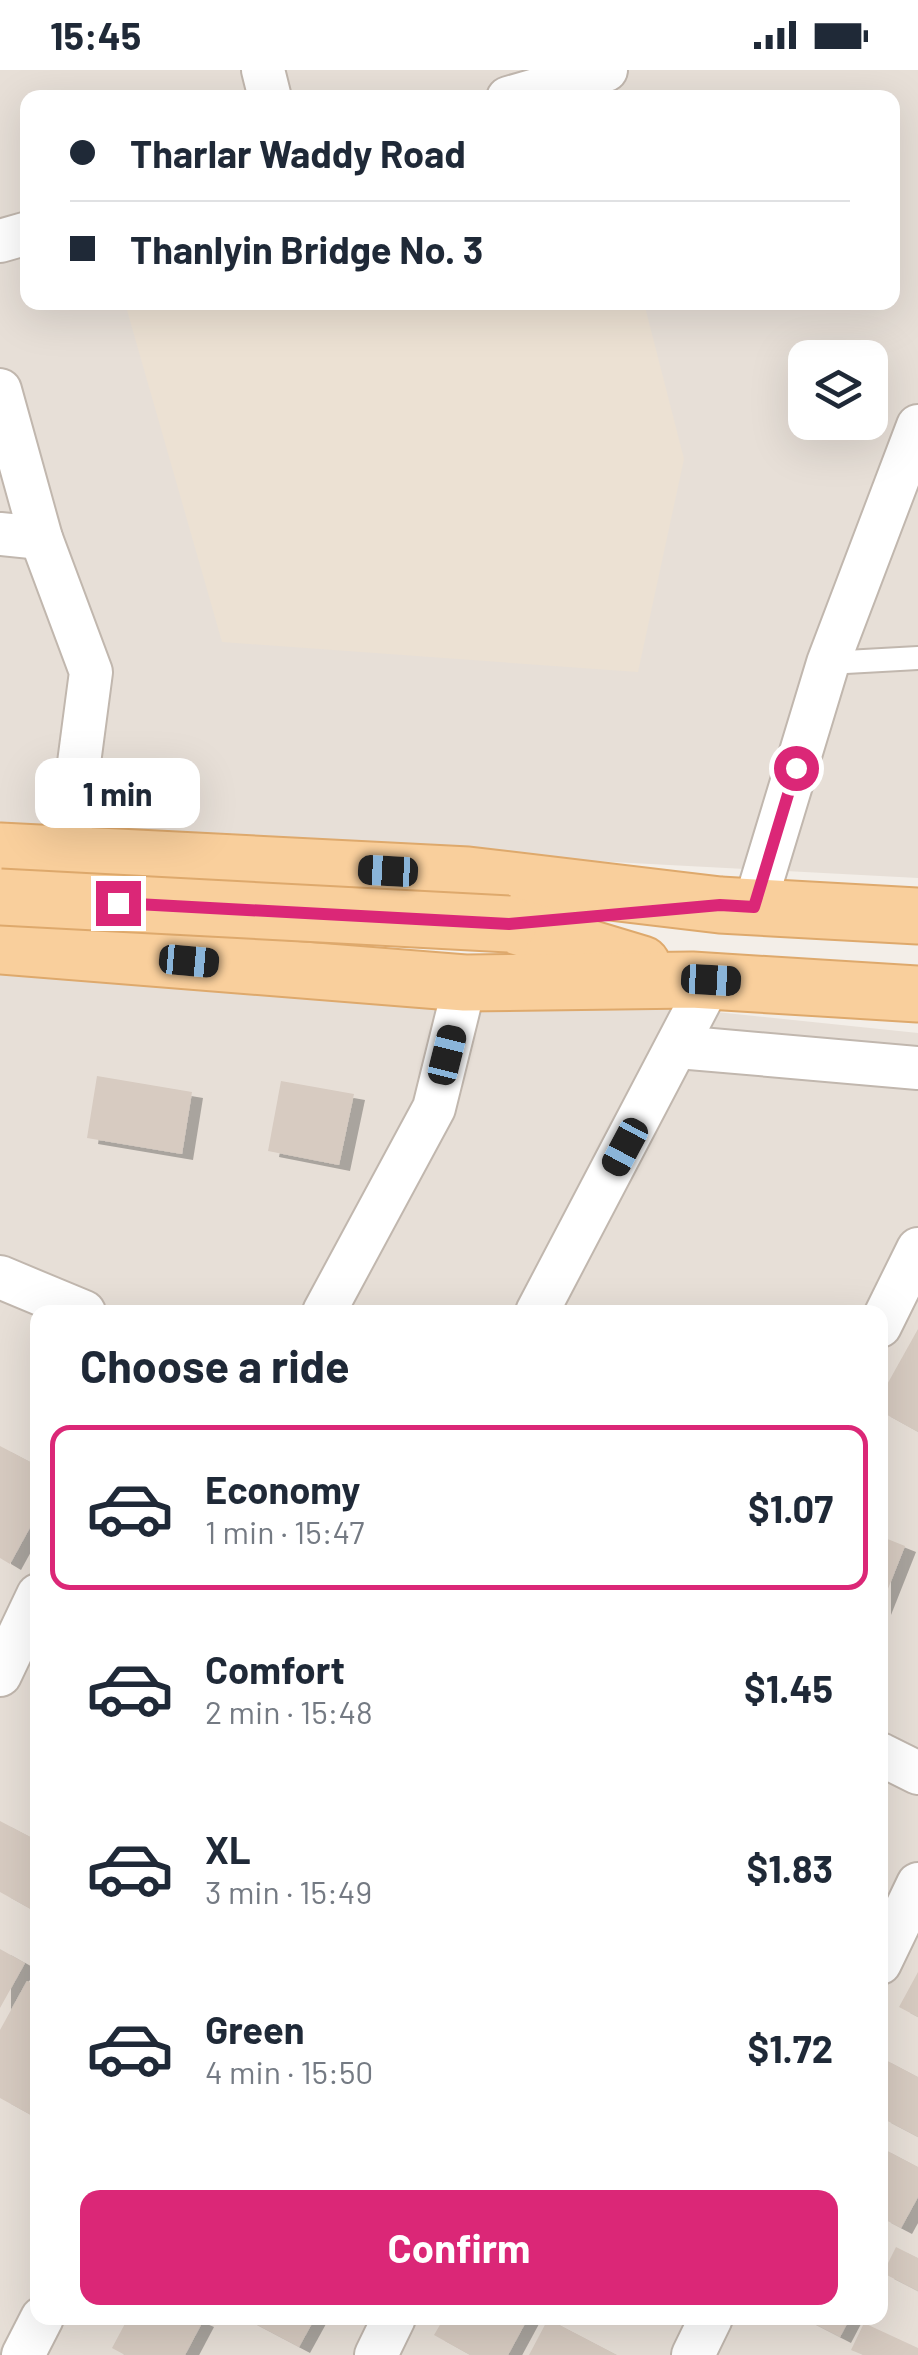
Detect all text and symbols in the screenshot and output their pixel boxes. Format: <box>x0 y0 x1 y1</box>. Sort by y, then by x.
text: 15:45 <box>50 12 141 58</box>
text: Tharlar Waddy Road <box>130 130 466 176</box>
text: Thanlyin Bridge No. 3 <box>130 226 483 272</box>
map controls <box>788 340 888 440</box>
button: layers <box>788 340 888 440</box>
route start <box>774 746 819 791</box>
callout: 1 min <box>36 758 200 828</box>
text: 1 min <box>82 774 153 812</box>
car <box>357 854 419 888</box>
route end <box>96 881 141 926</box>
car <box>158 943 220 979</box>
car <box>680 963 742 997</box>
car <box>425 1022 469 1088</box>
car <box>598 1113 652 1181</box>
text: Choose a ride <box>80 1338 350 1392</box>
icon: car <box>85 1463 175 1553</box>
text: Economy <box>205 1466 360 1512</box>
text: $1.07 <box>748 1485 833 1531</box>
text: 1 min · 15:47 <box>205 1512 364 1550</box>
icon: car <box>85 1643 175 1733</box>
text: Comfort <box>205 1646 345 1692</box>
text: $1.45 <box>744 1665 833 1711</box>
text: 2 min · 15:48 <box>205 1692 373 1730</box>
icon: car <box>85 1823 175 1913</box>
text: XL <box>205 1826 251 1872</box>
text: $1.83 <box>746 1845 833 1891</box>
text: 3 min · 15:49 <box>205 1872 372 1910</box>
icon: car <box>85 2003 175 2093</box>
text: Green <box>205 2006 305 2052</box>
text: $1.72 <box>747 2025 833 2071</box>
text: 4 min · 15:50 <box>205 2052 373 2090</box>
button: Confirm <box>80 2190 838 2305</box>

